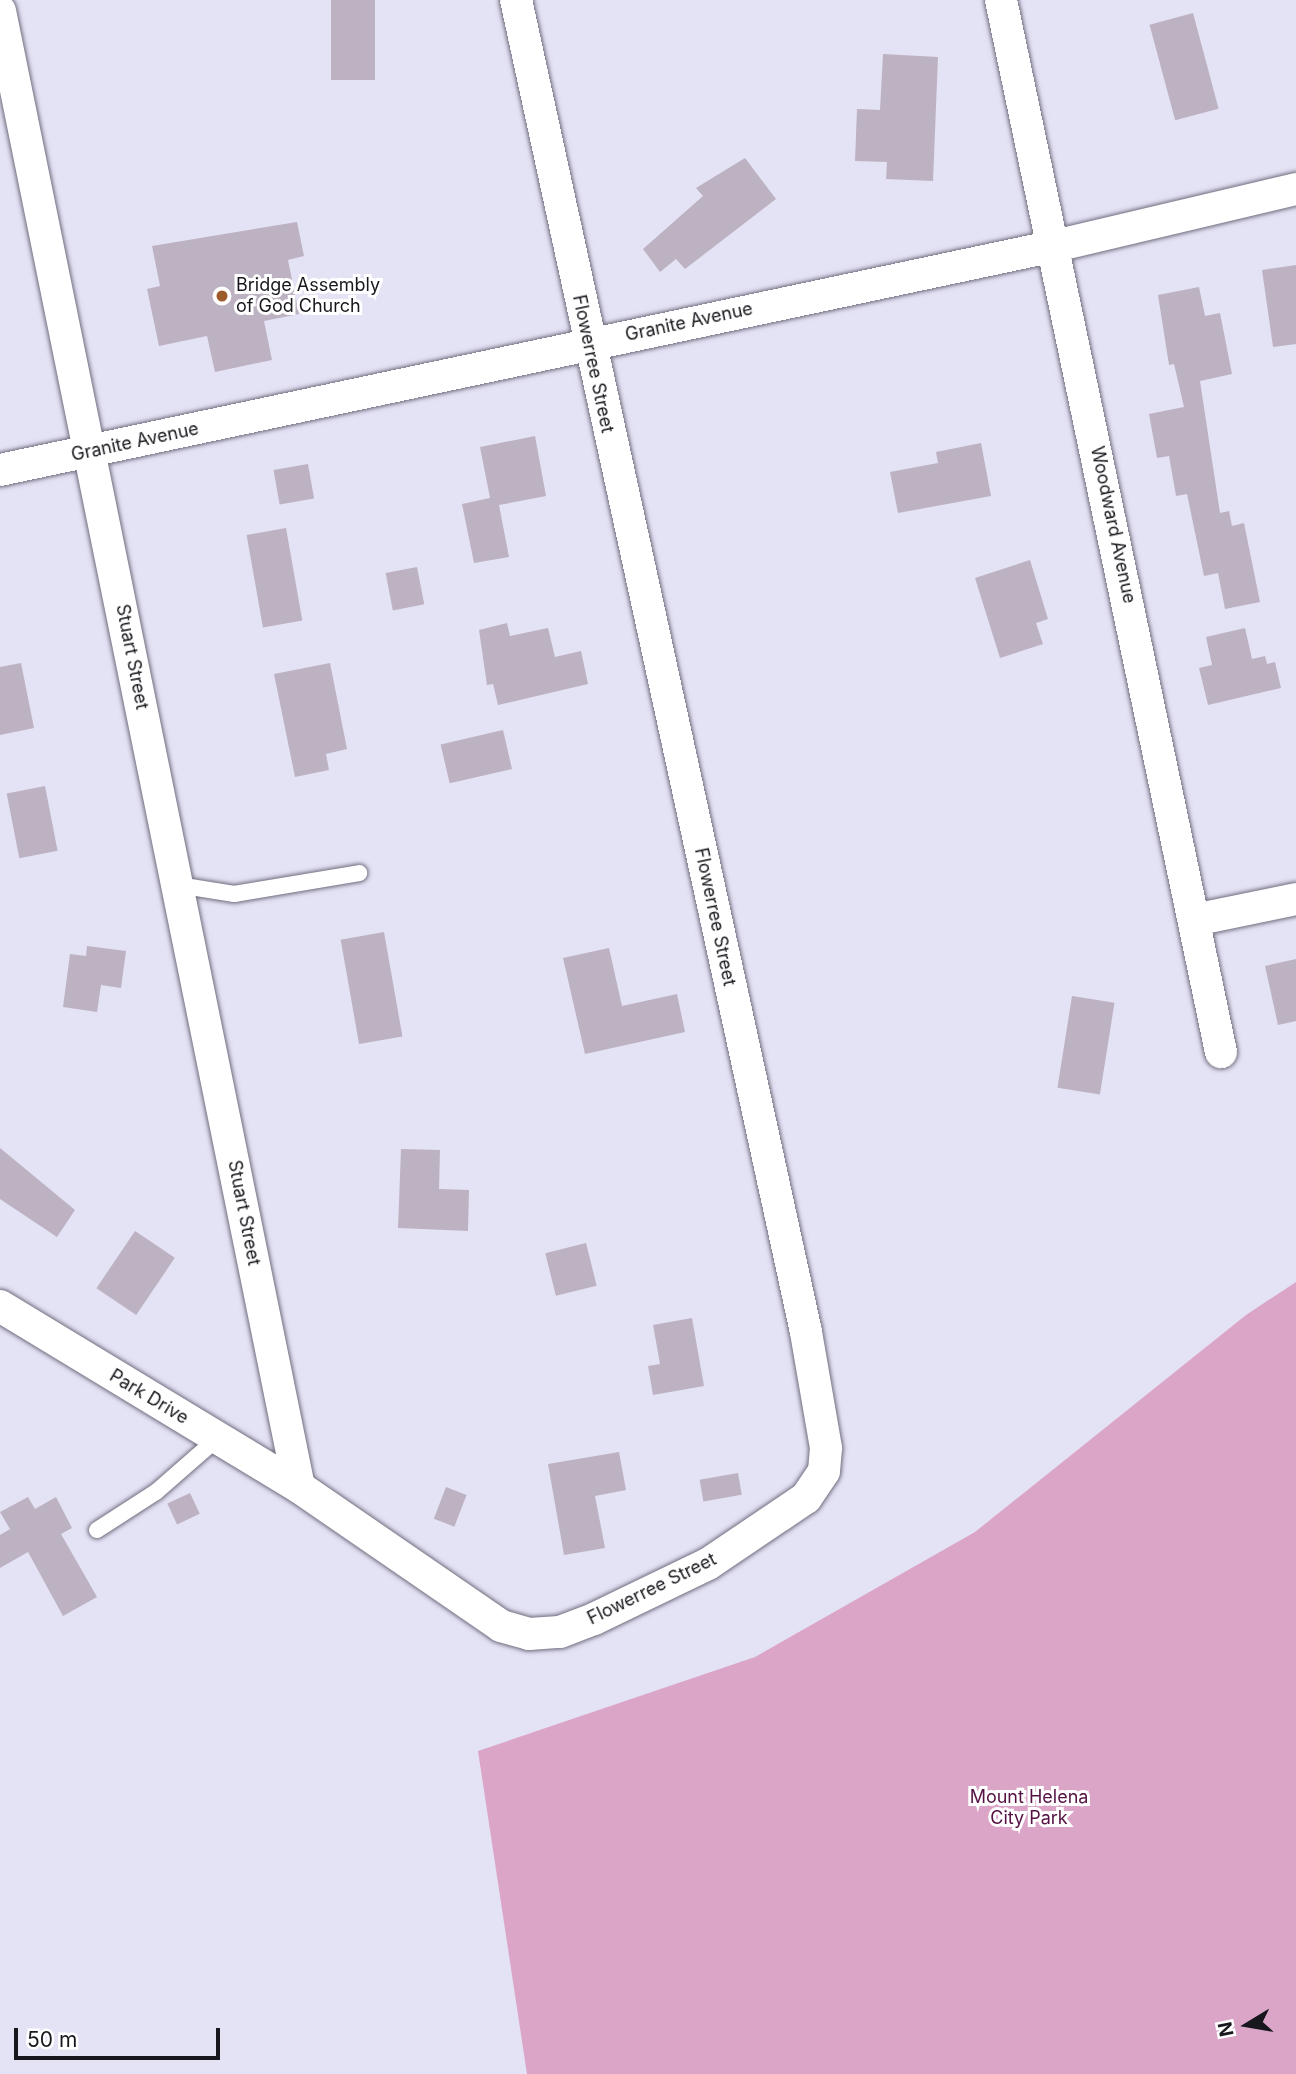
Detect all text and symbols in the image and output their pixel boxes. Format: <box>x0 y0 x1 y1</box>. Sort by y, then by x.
place label: Bridge Assembly of God Church <box>236 275 380 318</box>
marker: Bridge Assembly of God Church <box>214 288 230 304</box>
street label: Flowerree Street <box>568 293 618 435</box>
street label: Granite Avenue <box>623 298 755 346</box>
street label: Granite Avenue <box>69 418 201 466</box>
street label: Woodward Avenue <box>1086 444 1140 606</box>
street label: Stuart Street <box>111 602 153 712</box>
street label: Flowerree Street <box>690 846 740 988</box>
street label: Stuart Street <box>223 1158 265 1268</box>
street label: Park Drive <box>106 1365 192 1429</box>
street label: Flowerree Street <box>584 1548 720 1630</box>
park label: Mount Helena City Park <box>970 1787 1088 1829</box>
north arrow <box>1212 1990 1282 2060</box>
scale bar <box>18 2014 224 2058</box>
text: N <box>1213 2020 1239 2038</box>
text: 50 m <box>27 2027 77 2052</box>

